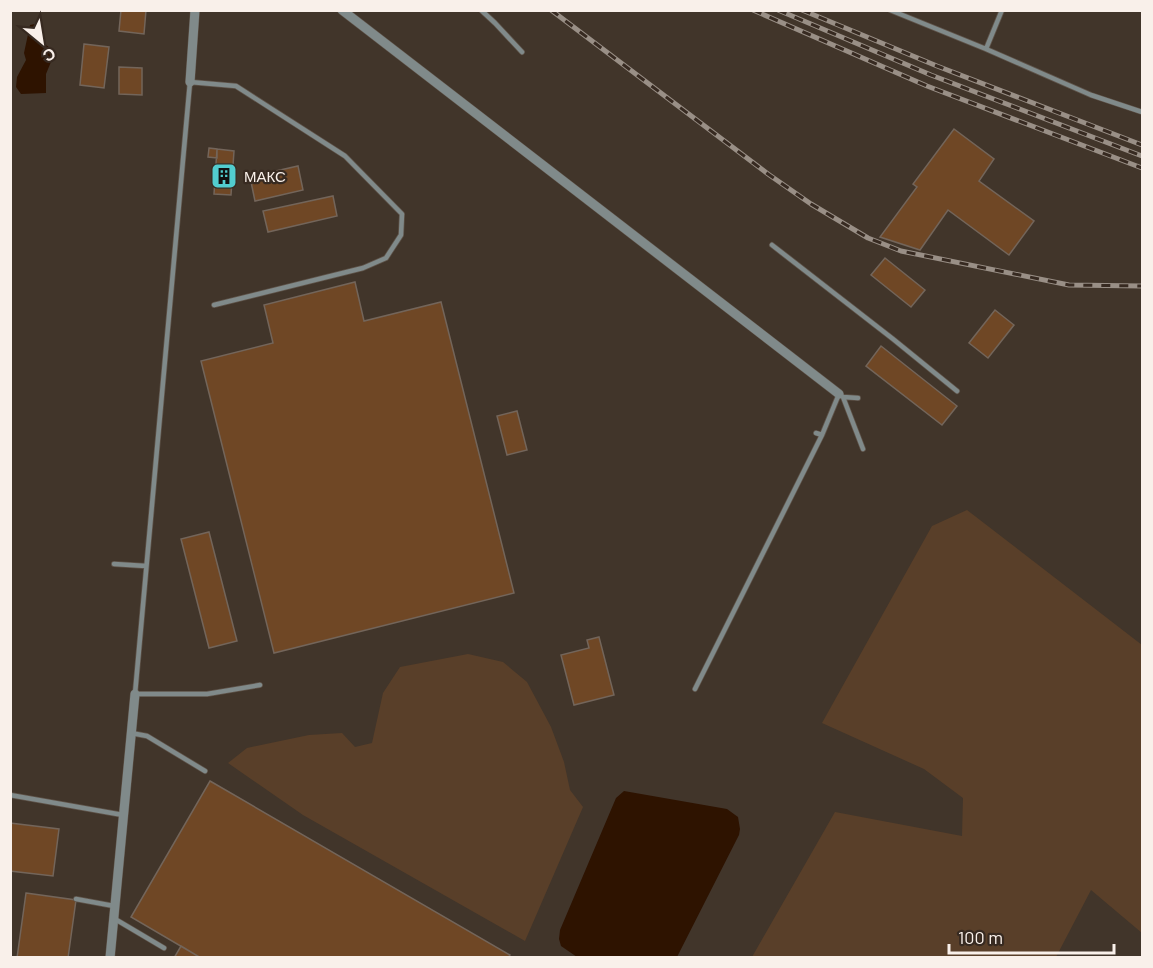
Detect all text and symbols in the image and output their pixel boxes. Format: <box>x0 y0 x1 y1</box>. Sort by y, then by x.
north arrow <box>12 12 72 72</box>
text: С <box>40 44 60 67</box>
building icon: МАКС <box>209 161 239 191</box>
place label: МАКС <box>244 167 286 185</box>
scale bar <box>949 917 1114 955</box>
text: 100 m <box>958 926 1003 948</box>

